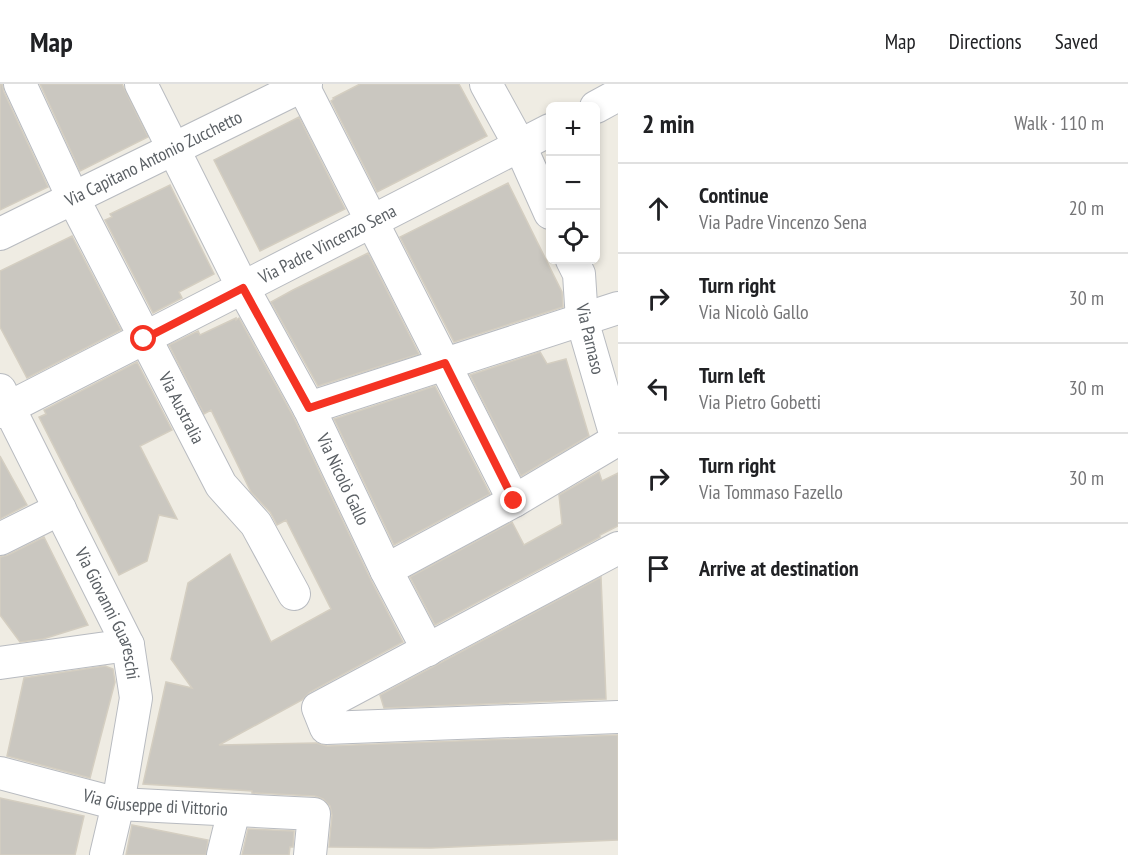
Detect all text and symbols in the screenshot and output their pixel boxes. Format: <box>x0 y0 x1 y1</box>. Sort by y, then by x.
text: Map <box>30 23 73 60</box>
text: Map <box>885 28 916 55</box>
text: Directions <box>949 28 1022 55</box>
text: Saved <box>1055 28 1098 55</box>
map controls <box>546 102 600 264</box>
button: + <box>546 102 600 156</box>
street label: Via Capitano Antonio Zucchetto <box>60 105 246 212</box>
text: 2 min <box>642 107 695 140</box>
text: Walk · 110 m <box>1014 110 1104 136</box>
button: − <box>546 156 600 210</box>
text: Continue <box>699 181 769 209</box>
icon: ahead <box>642 192 675 225</box>
text: 20 m <box>1069 195 1104 221</box>
street label: Via Padre Vincenzo Sena <box>254 199 400 289</box>
text: Via Padre Vincenzo Sena <box>699 209 867 235</box>
button: locate <box>546 210 600 264</box>
text: Turn right <box>699 271 776 299</box>
icon: right <box>642 282 675 315</box>
text: 30 m <box>1069 285 1104 311</box>
text: Via Nicolò Gallo <box>699 299 809 325</box>
street label: Via Parnaso <box>571 300 610 377</box>
route start <box>130 325 156 351</box>
text: Turn left <box>699 361 765 389</box>
street label: Via Australia <box>153 367 210 448</box>
icon: left <box>642 372 675 405</box>
text: 30 m <box>1069 375 1104 401</box>
text: Via Pietro Gobetti <box>699 389 821 415</box>
street label: Via Nicolò Gallo <box>311 429 375 529</box>
text: Turn right <box>699 451 776 479</box>
icon: right <box>642 462 675 495</box>
text: 30 m <box>1069 465 1104 491</box>
text: Via Tommaso Fazello <box>699 479 843 505</box>
route end <box>500 487 526 513</box>
street label: Via Giovanni Guareschi <box>70 543 145 681</box>
icon: arrive <box>642 552 675 585</box>
text: Arrive at destination <box>699 554 859 582</box>
street label: Via Giuseppe di Vittorio <box>79 783 229 821</box>

